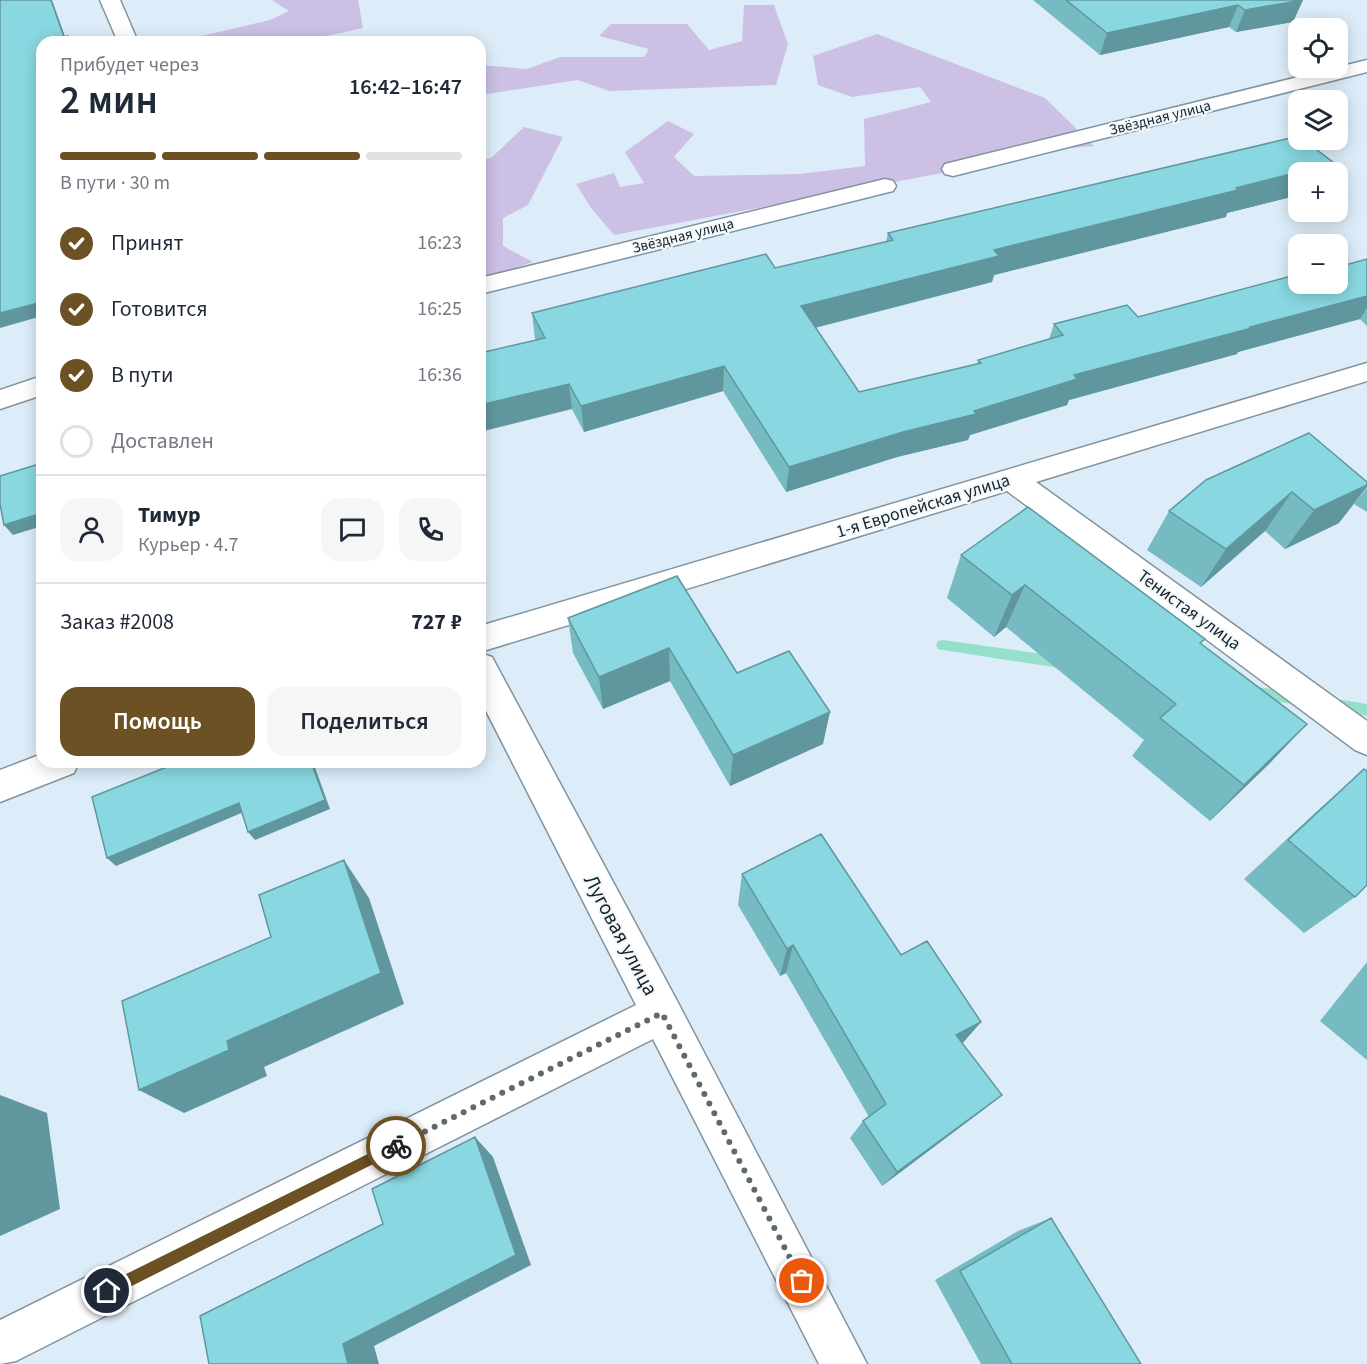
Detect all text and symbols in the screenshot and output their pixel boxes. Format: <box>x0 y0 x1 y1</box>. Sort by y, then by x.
map controls <box>1288 18 1348 294</box>
button: locate <box>1288 18 1348 78</box>
text: Прибудет через <box>60 51 199 79</box>
text: 16:42–16:47 <box>349 71 462 103</box>
text: 2 мин <box>60 73 158 129</box>
button: layers <box>1288 90 1348 150</box>
street label: Звёздная улица <box>1107 95 1213 141</box>
button: + <box>1288 162 1348 222</box>
text: В пути · 30 m <box>60 169 170 197</box>
street label: Звёздная улица <box>630 213 736 259</box>
icon: check <box>60 227 93 260</box>
text: Принят <box>111 227 184 259</box>
text: 16:23 <box>417 229 462 257</box>
button: − <box>1288 234 1348 294</box>
icon: check <box>60 293 93 326</box>
text: Готовится <box>111 293 208 325</box>
text: 16:25 <box>417 295 462 323</box>
icon: check <box>60 359 93 392</box>
text: В пути <box>111 359 173 391</box>
text: 16:36 <box>417 361 462 389</box>
text: Доставлен <box>111 425 214 457</box>
street label: 1-я Европейская улица <box>833 468 1013 544</box>
button: person <box>60 498 123 561</box>
button: chat <box>321 498 384 561</box>
button: phone <box>399 498 462 561</box>
text: Тимур <box>138 499 201 531</box>
text: Курьер · 4.7 <box>138 531 238 559</box>
street label: Тенистая улица <box>1132 564 1246 656</box>
text: Заказ #2008 <box>60 606 174 638</box>
text: 727 ₽ <box>411 606 462 638</box>
button: Помощь <box>60 687 255 756</box>
button: Поделиться <box>267 687 462 756</box>
street label: Луговая улица <box>576 869 666 1001</box>
courier <box>366 1116 426 1176</box>
icon: bike <box>380 1130 413 1163</box>
pin <box>776 1255 827 1306</box>
icon: bag <box>785 1264 818 1297</box>
pin <box>81 1265 132 1316</box>
icon: home <box>90 1274 123 1307</box>

